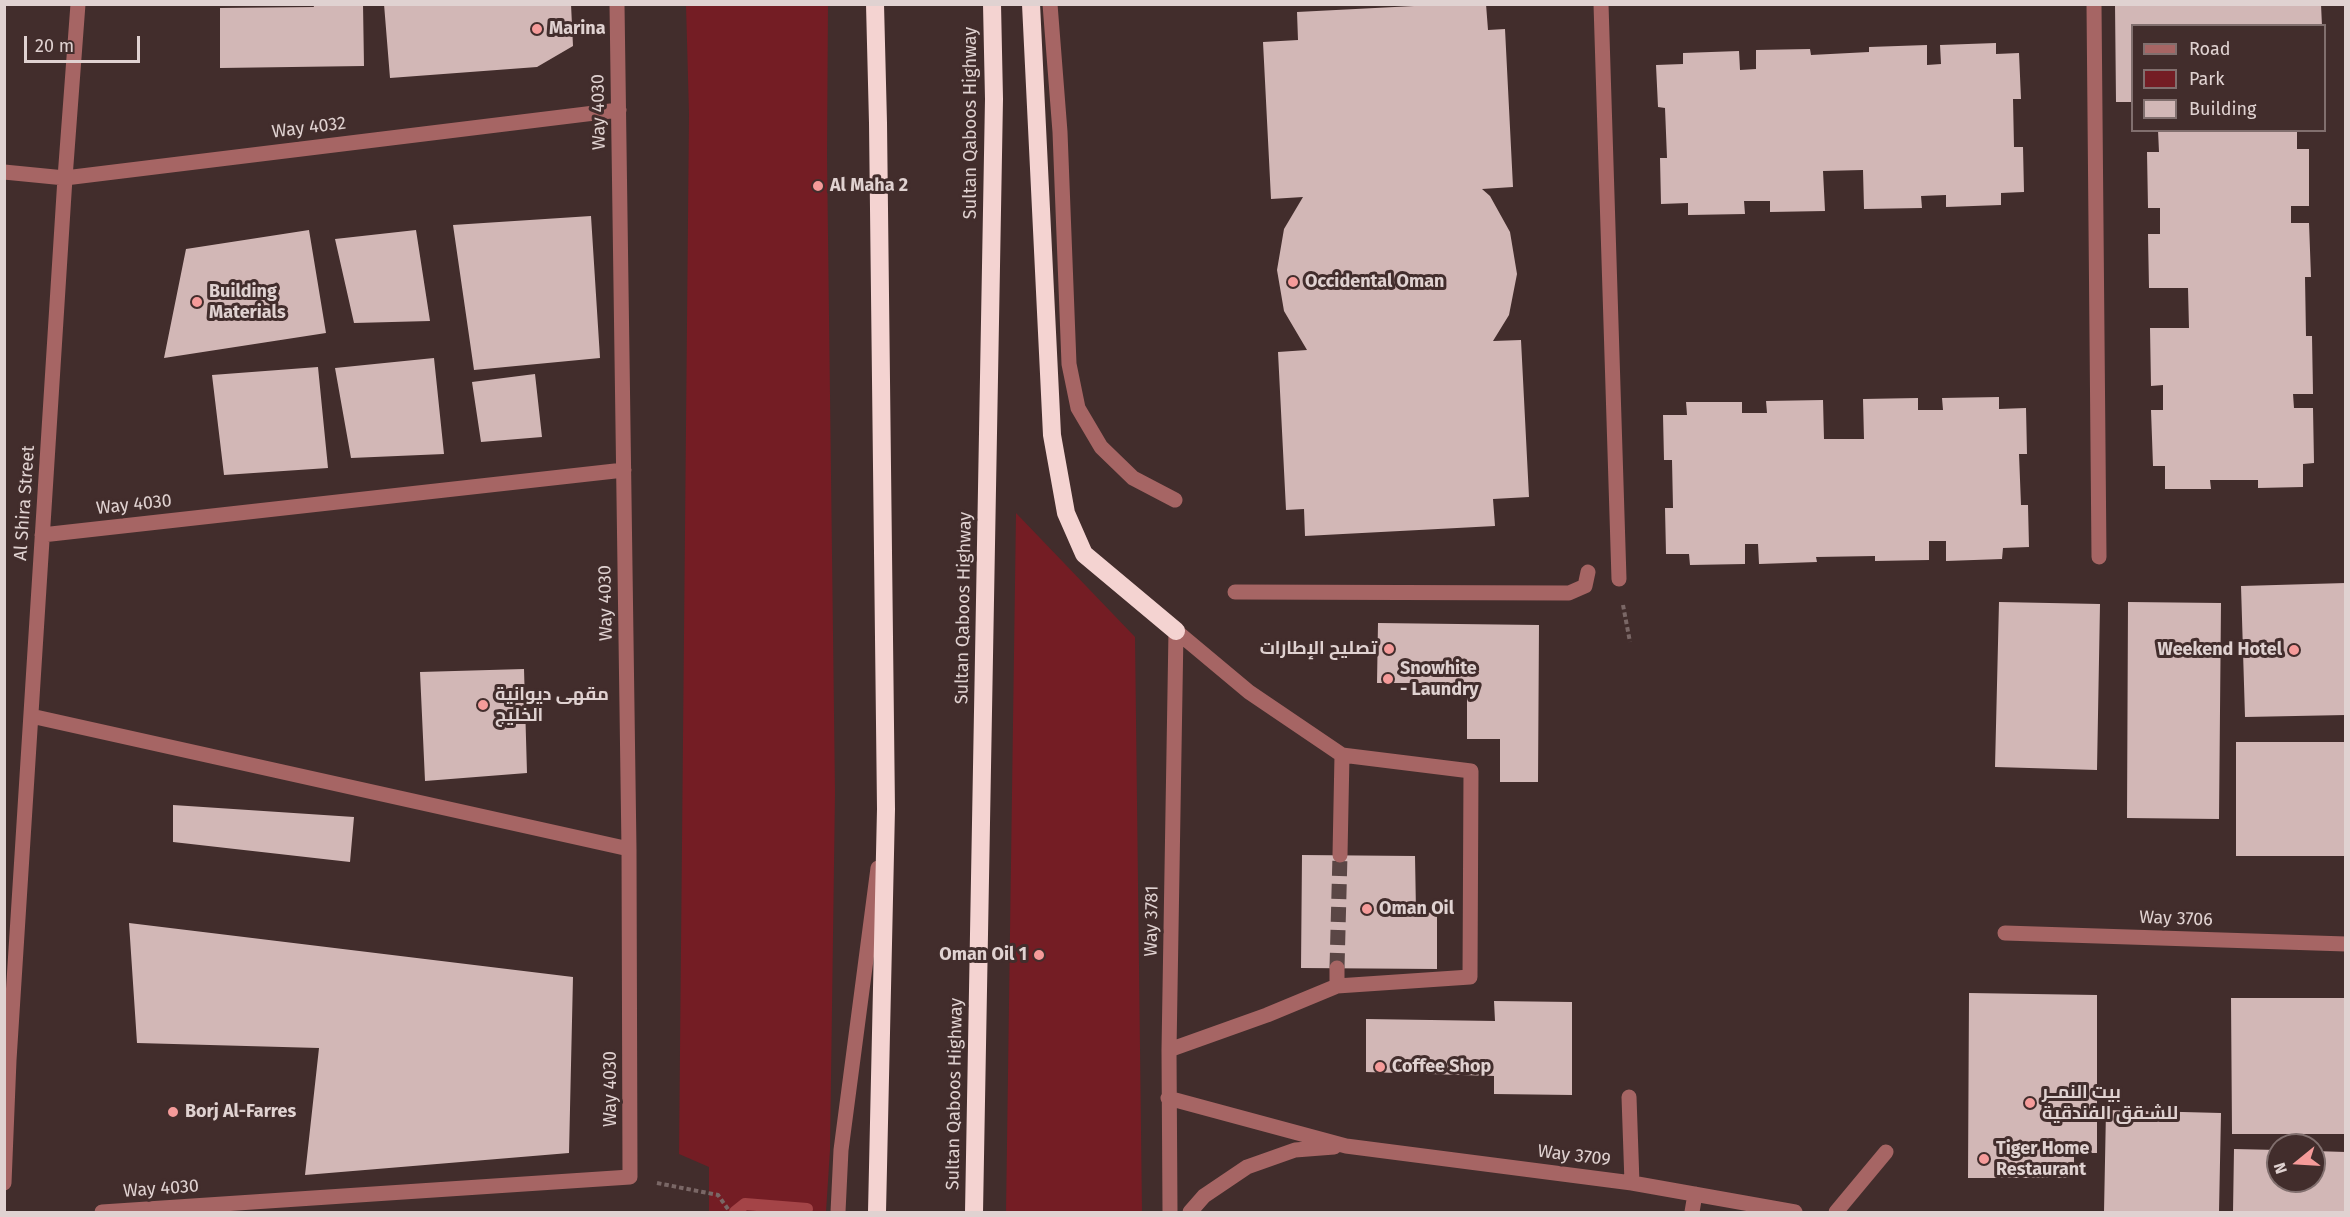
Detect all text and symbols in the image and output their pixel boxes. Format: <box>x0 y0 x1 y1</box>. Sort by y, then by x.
place label: Marina <box>549 18 606 40</box>
marker: Marina <box>530 22 544 36</box>
scale bar <box>27 24 142 62</box>
legend <box>2131 24 2326 132</box>
street label: Sultan Qaboos Highway <box>960 27 982 219</box>
text: 20 m <box>35 35 74 57</box>
text: Road <box>2189 38 2231 60</box>
text: Park <box>2189 68 2224 90</box>
street label: Way 4030 <box>588 74 610 150</box>
text: Building <box>2189 98 2256 120</box>
street label: Way 4032 <box>271 113 347 143</box>
place label: Al Maha 2 <box>830 175 908 197</box>
marker: Al Maha 2 <box>811 179 825 193</box>
place label: Occidental Oman <box>1305 271 1444 293</box>
marker: Occidental Oman <box>1286 275 1300 289</box>
place label: Building Materials <box>209 281 286 324</box>
marker: Building Materials <box>190 295 204 309</box>
street label: Al Shira Street <box>10 445 40 561</box>
street label: Way 4030 <box>95 490 173 520</box>
street label: Sultan Qaboos Highway <box>952 512 976 704</box>
street label: Way 4030 <box>595 565 617 641</box>
place label: تصليح الإطارات <box>1260 638 1377 660</box>
place label: Weekend Hotel <box>2158 639 2282 661</box>
marker: تصليح الإطارات <box>1382 642 1396 656</box>
marker: Weekend Hotel <box>2287 643 2301 657</box>
place label: Snowhite - Laundry <box>1400 658 1479 700</box>
marker: Snowhite - Laundry <box>1381 672 1395 686</box>
place label: مقهى ديوانية الخليج <box>495 684 609 726</box>
marker: مقهى ديوانية الخليج <box>476 698 490 712</box>
street label: Way 3781 <box>1141 885 1163 957</box>
place label: Oman Oil <box>1379 898 1454 920</box>
marker: Oman Oil <box>1360 902 1374 916</box>
street label: Way 3706 <box>2139 907 2213 931</box>
place label: Oman Oil 1 <box>939 944 1027 966</box>
marker: Oman Oil 1 <box>1032 948 1046 962</box>
street label: Sultan Qaboos Highway <box>943 998 967 1190</box>
street label: Way 4030 <box>600 1051 622 1127</box>
place label: Coffee Shop <box>1392 1056 1491 1078</box>
marker: Coffee Shop <box>1373 1060 1387 1074</box>
place label: بيت النمــر للشـقق الفندقية <box>2042 1082 2178 1124</box>
marker: بيت النمــر للشـقق الفندقية <box>2023 1096 2037 1110</box>
place label: Borj Al-Farres <box>185 1101 296 1123</box>
marker: Borj Al-Farres <box>166 1105 180 1119</box>
north arrow <box>2266 1133 2326 1193</box>
place label: Tiger Home Restaurant <box>1996 1138 2089 1180</box>
street label: Way 3709 <box>1536 1141 1612 1171</box>
marker: Tiger Home Restaurant <box>1977 1152 1991 1166</box>
text: N <box>2270 1160 2291 1176</box>
street label: Way 4030 <box>122 1176 200 1202</box>

